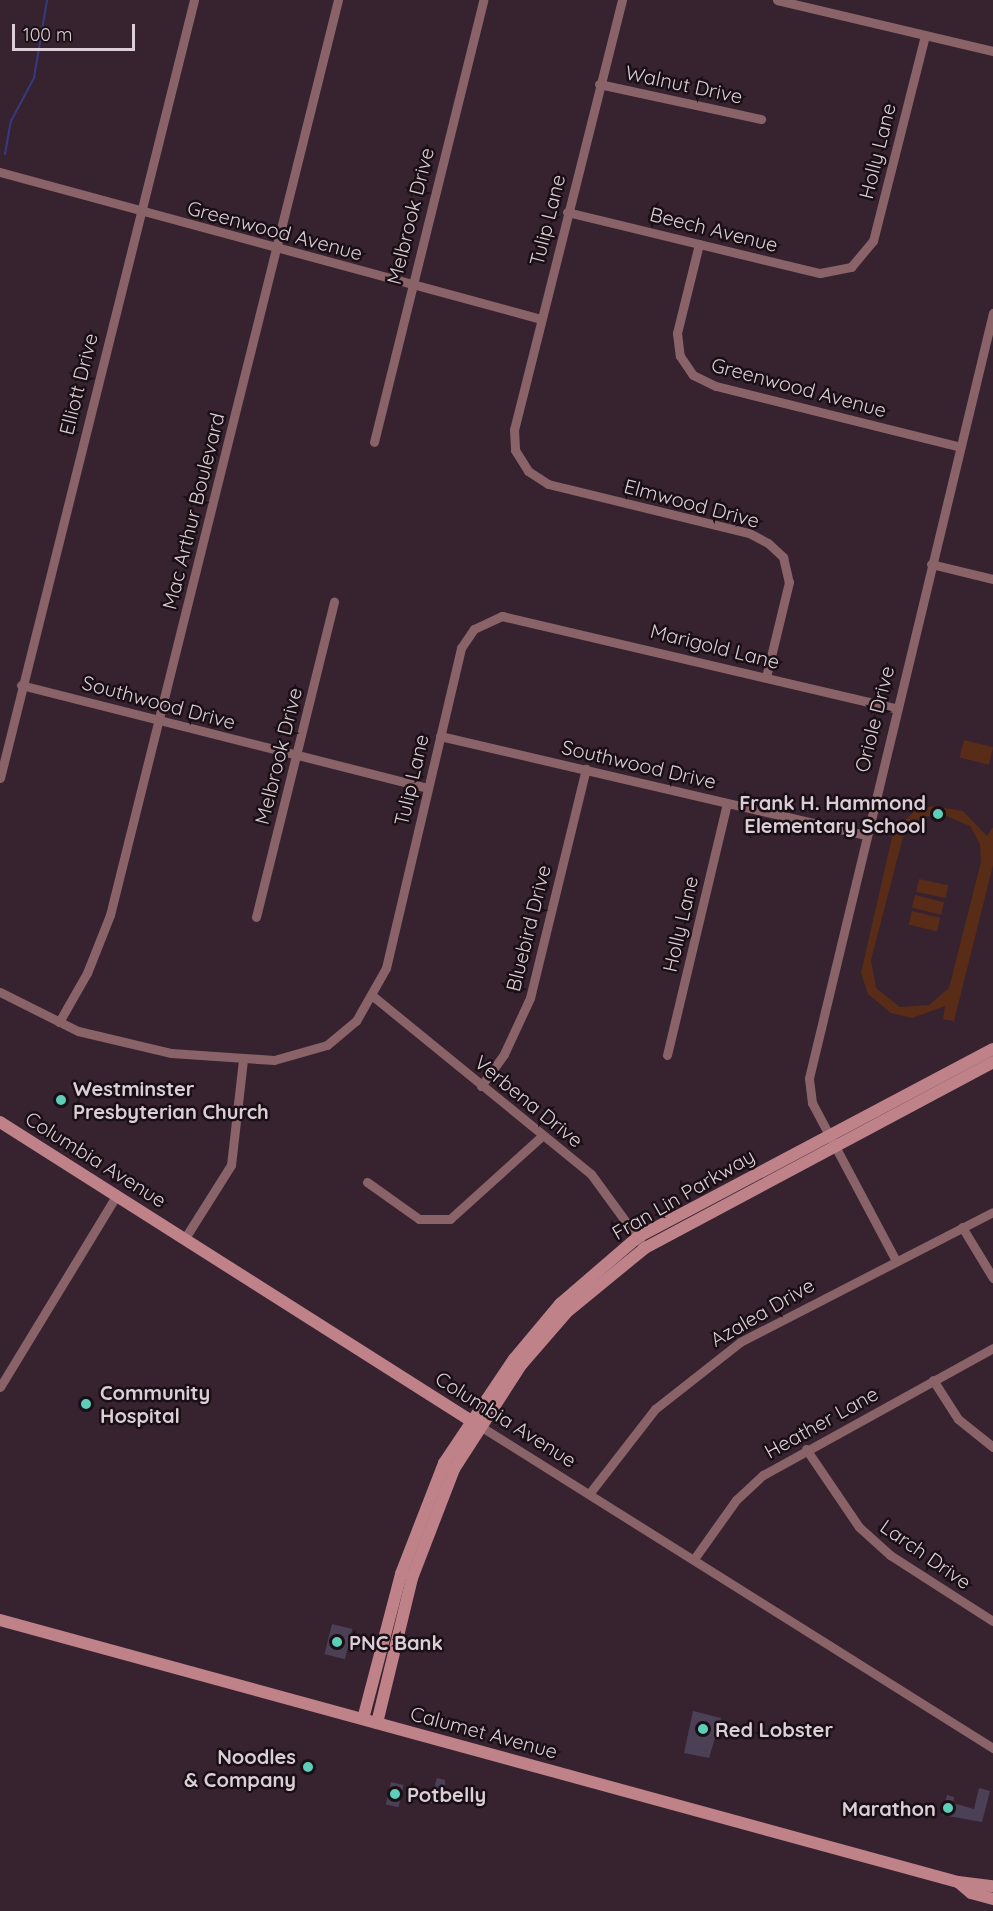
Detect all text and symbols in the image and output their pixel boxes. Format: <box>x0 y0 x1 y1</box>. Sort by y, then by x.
scale bar <box>15 12 138 50</box>
text: 100 m <box>23 23 72 46</box>
street label: Walnut Drive <box>623 60 745 108</box>
street label: Holly Lane <box>854 101 900 201</box>
street label: Melbrook Drive <box>381 145 439 287</box>
street label: Tulip Lane <box>524 172 570 268</box>
street label: Greenwood Avenue <box>185 195 365 265</box>
street label: Beech Avenue <box>647 201 781 257</box>
street label: Elliott Drive <box>54 331 102 437</box>
street label: Greenwood Avenue <box>709 352 889 422</box>
street label: Mac Arthur Boulevard <box>157 410 229 612</box>
street label: Elmwood Drive <box>622 473 762 533</box>
street label: Marigold Lane <box>648 618 782 674</box>
street label: Oriole Drive <box>849 663 899 775</box>
street label: Southwood Drive <box>80 670 238 734</box>
street label: Melbrook Drive <box>249 685 307 827</box>
street label: Tulip Lane <box>389 732 433 828</box>
street label: Southwood Drive <box>559 735 719 793</box>
place label: Frank H. Hammond Elementary School <box>739 790 926 837</box>
marker: Frank H. Hammond Elementary School <box>931 807 945 821</box>
street label: Bluebird Drive <box>501 862 555 994</box>
street label: Holly Lane <box>657 874 703 974</box>
street label: Verbena Drive <box>470 1050 588 1152</box>
place label: Westminster Presbyterian Church <box>73 1076 269 1123</box>
marker: Westminster Presbyterian Church <box>54 1093 68 1107</box>
street label: Columbia Avenue <box>21 1106 171 1212</box>
street label: Fran Lin Parkway <box>607 1143 759 1245</box>
street label: Azalea Drive <box>706 1273 818 1351</box>
street label: Columbia Avenue <box>431 1366 581 1472</box>
place label: Community Hospital <box>100 1380 210 1427</box>
street label: Heather Lane <box>760 1381 882 1463</box>
marker: Community Hospital <box>77 1395 95 1413</box>
street label: Larch Drive <box>876 1514 976 1594</box>
place label: PNC Bank <box>349 1630 443 1654</box>
marker: PNC Bank <box>330 1635 344 1649</box>
street label: Calumet Avenue <box>408 1701 560 1763</box>
place label: Red Lobster <box>715 1717 833 1741</box>
marker: Red Lobster <box>696 1722 710 1736</box>
place label: Noodles & Company <box>184 1744 296 1791</box>
marker: Noodles & Company <box>301 1760 315 1774</box>
place label: Potbelly <box>407 1782 486 1806</box>
marker: Potbelly <box>388 1787 402 1801</box>
place label: Marathon <box>842 1796 936 1820</box>
marker: Marathon <box>941 1801 955 1815</box>

